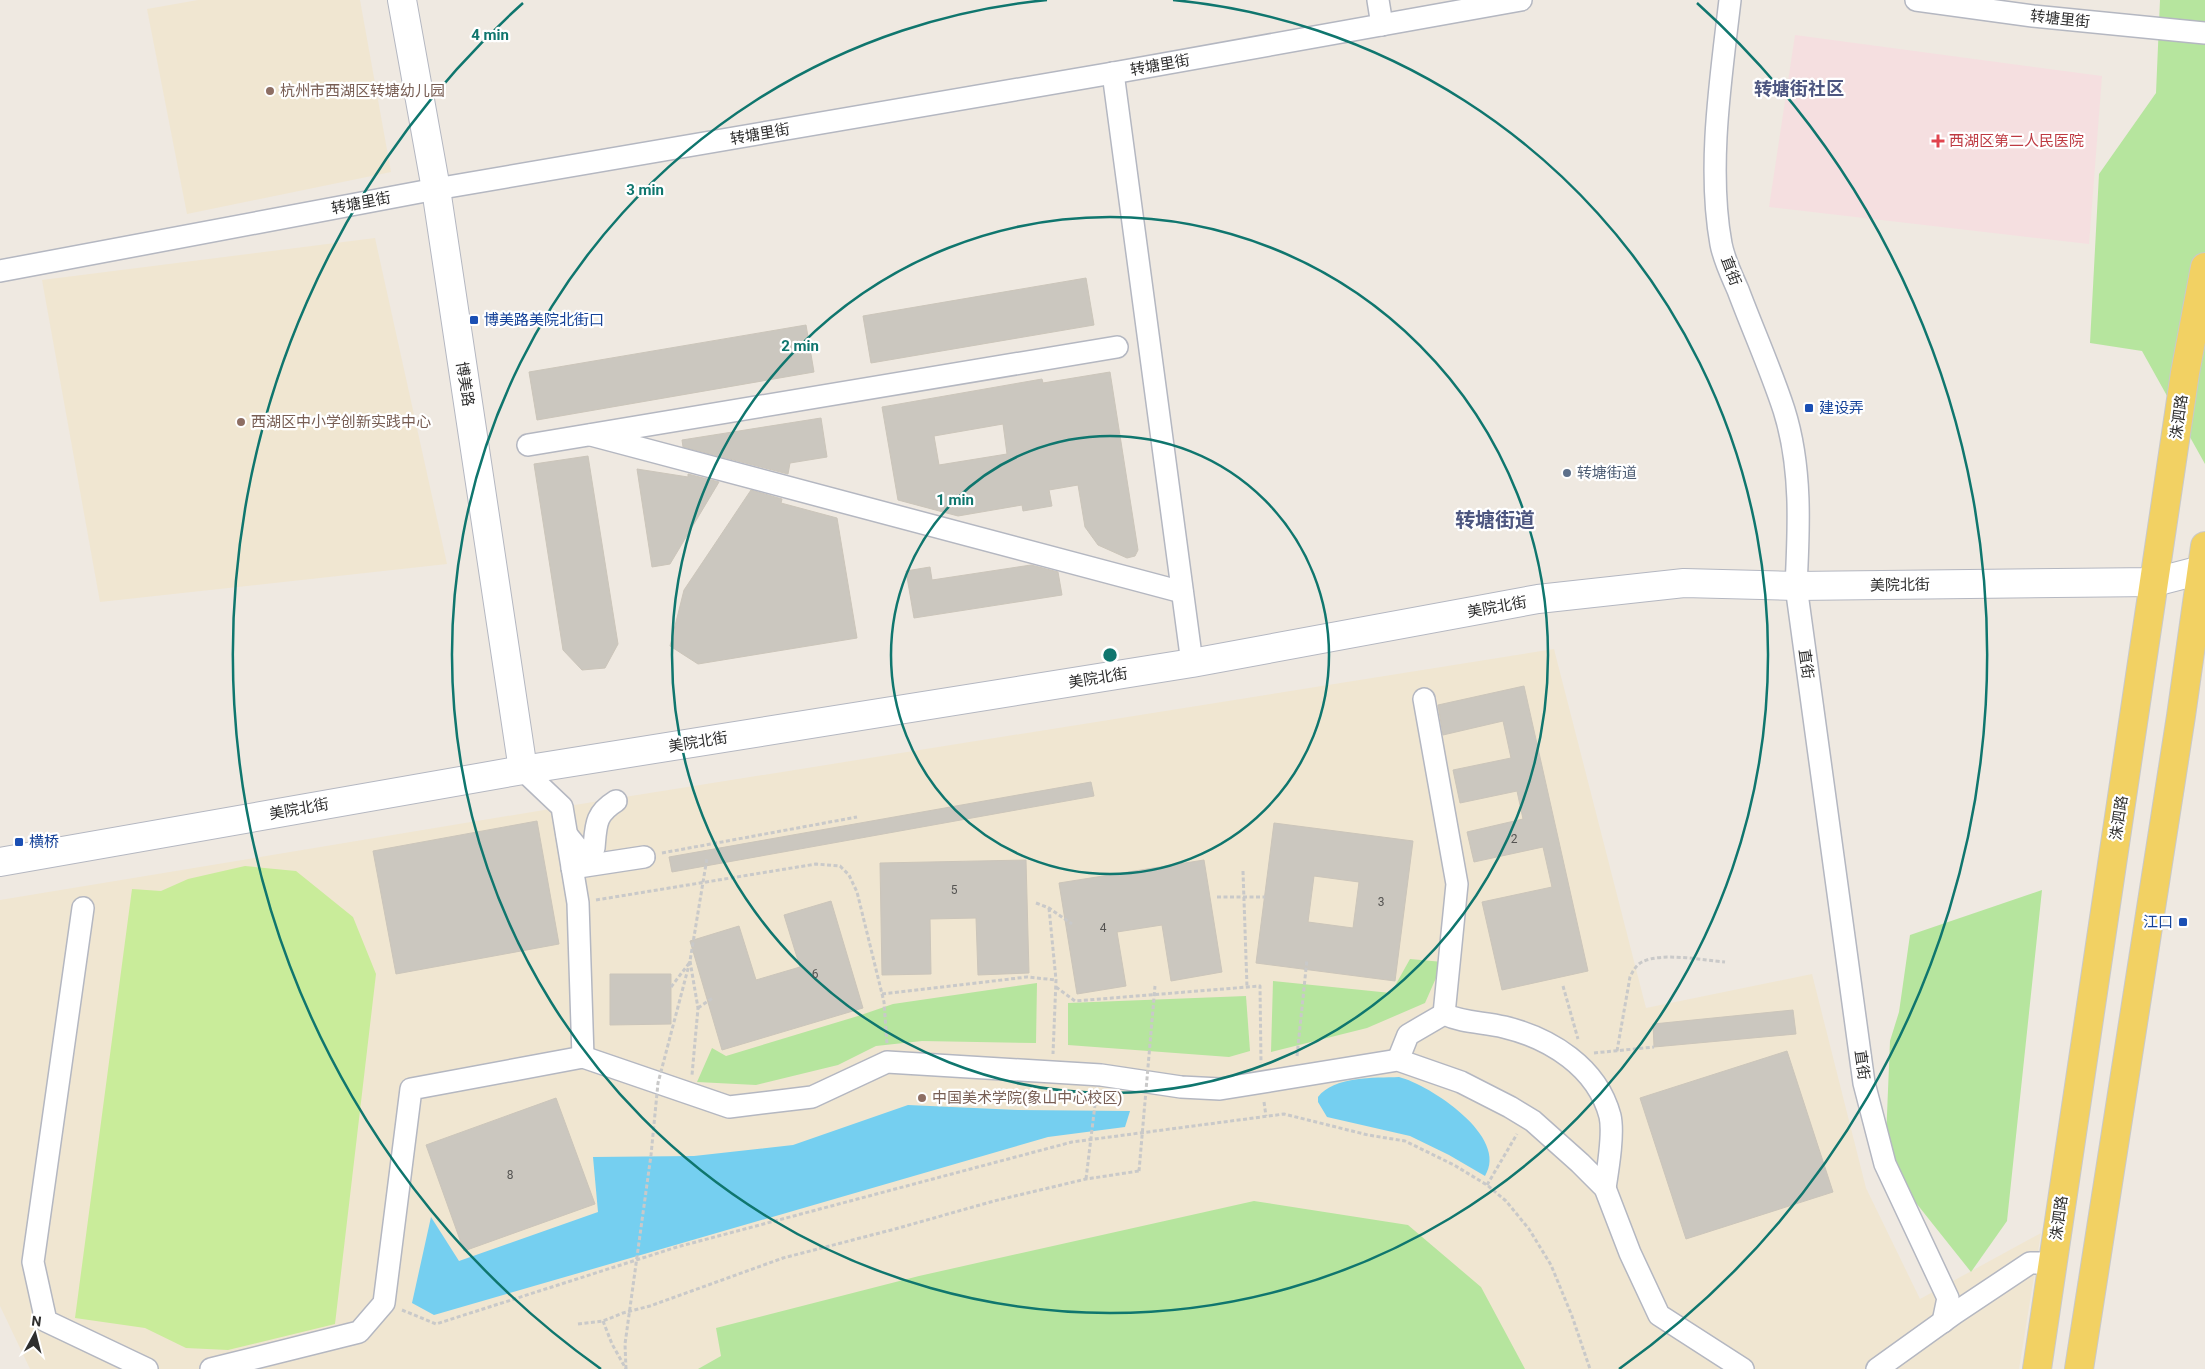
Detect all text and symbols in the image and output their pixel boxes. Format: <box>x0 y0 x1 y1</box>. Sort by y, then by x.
street label: 转塘里街 <box>2029 7 2091 31</box>
text: 4 min <box>471 26 509 44</box>
street label: 转塘里街 <box>1129 51 1191 79</box>
district label: 转塘街社区 <box>1754 78 1844 99</box>
place label: 杭州市西湖区转塘幼儿园 <box>280 82 445 100</box>
marker: 杭州市西湖区转塘幼儿园 <box>264 85 276 97</box>
street label: 转塘里街 <box>729 120 791 148</box>
place label: 西湖区第二人民医院 <box>1949 132 2084 150</box>
marker: 西湖区第二人民医院 <box>1931 134 1945 148</box>
text: 3 min <box>626 181 664 199</box>
street label: 转塘里街 <box>330 188 392 218</box>
street label: 直街 <box>1717 254 1745 288</box>
place label: 博美路美院北街口 <box>484 311 604 329</box>
marker: 博美路美院北街口 <box>468 314 480 326</box>
text: 2 min <box>781 337 819 355</box>
street label: 博美路 <box>453 360 477 408</box>
street label: 洙泗路 <box>2167 393 2191 441</box>
place label: 建设弄 <box>1819 399 1864 417</box>
marker: 建设弄 <box>1803 402 1815 414</box>
place label: 西湖区中小学创新实践中心 <box>251 413 431 431</box>
marker: 西湖区中小学创新实践中心 <box>235 416 247 428</box>
place label: 转塘街道 <box>1577 464 1637 482</box>
marker: 转塘街道 <box>1561 467 1573 479</box>
text: 1 min <box>936 491 974 509</box>
district label: 转塘街道 <box>1455 508 1535 532</box>
street label: 美院北街 <box>1870 575 1930 595</box>
street label: 美院北街 <box>1466 593 1528 621</box>
centre of rings <box>1101 646 1119 664</box>
street label: 直街 <box>1795 648 1817 680</box>
street label: 美院北街 <box>1067 664 1129 692</box>
street label: 美院北街 <box>667 728 729 756</box>
street label: 洙泗路 <box>2107 794 2131 842</box>
street label: 美院北街 <box>268 795 330 823</box>
house number: 2 <box>1511 832 1518 846</box>
place label: 横桥 <box>29 833 59 851</box>
marker: 横桥 <box>13 836 25 848</box>
house number: 5 <box>951 883 958 897</box>
house number: 3 <box>1378 895 1384 909</box>
place label: 江口 <box>2143 913 2173 931</box>
marker: 江口 <box>2177 916 2189 928</box>
house number: 4 <box>1100 921 1107 935</box>
house number: 6 <box>812 967 819 981</box>
street label: 直街 <box>1851 1049 1873 1081</box>
place label: 中国美术学院(象山中心校区) <box>932 1089 1122 1107</box>
marker: 中国美术学院(象山中心校区) <box>916 1092 928 1104</box>
house number: 8 <box>507 1168 514 1182</box>
street label: 洙泗路 <box>2047 1194 2071 1242</box>
north arrow <box>10 1309 60 1359</box>
text: N <box>31 1313 42 1330</box>

